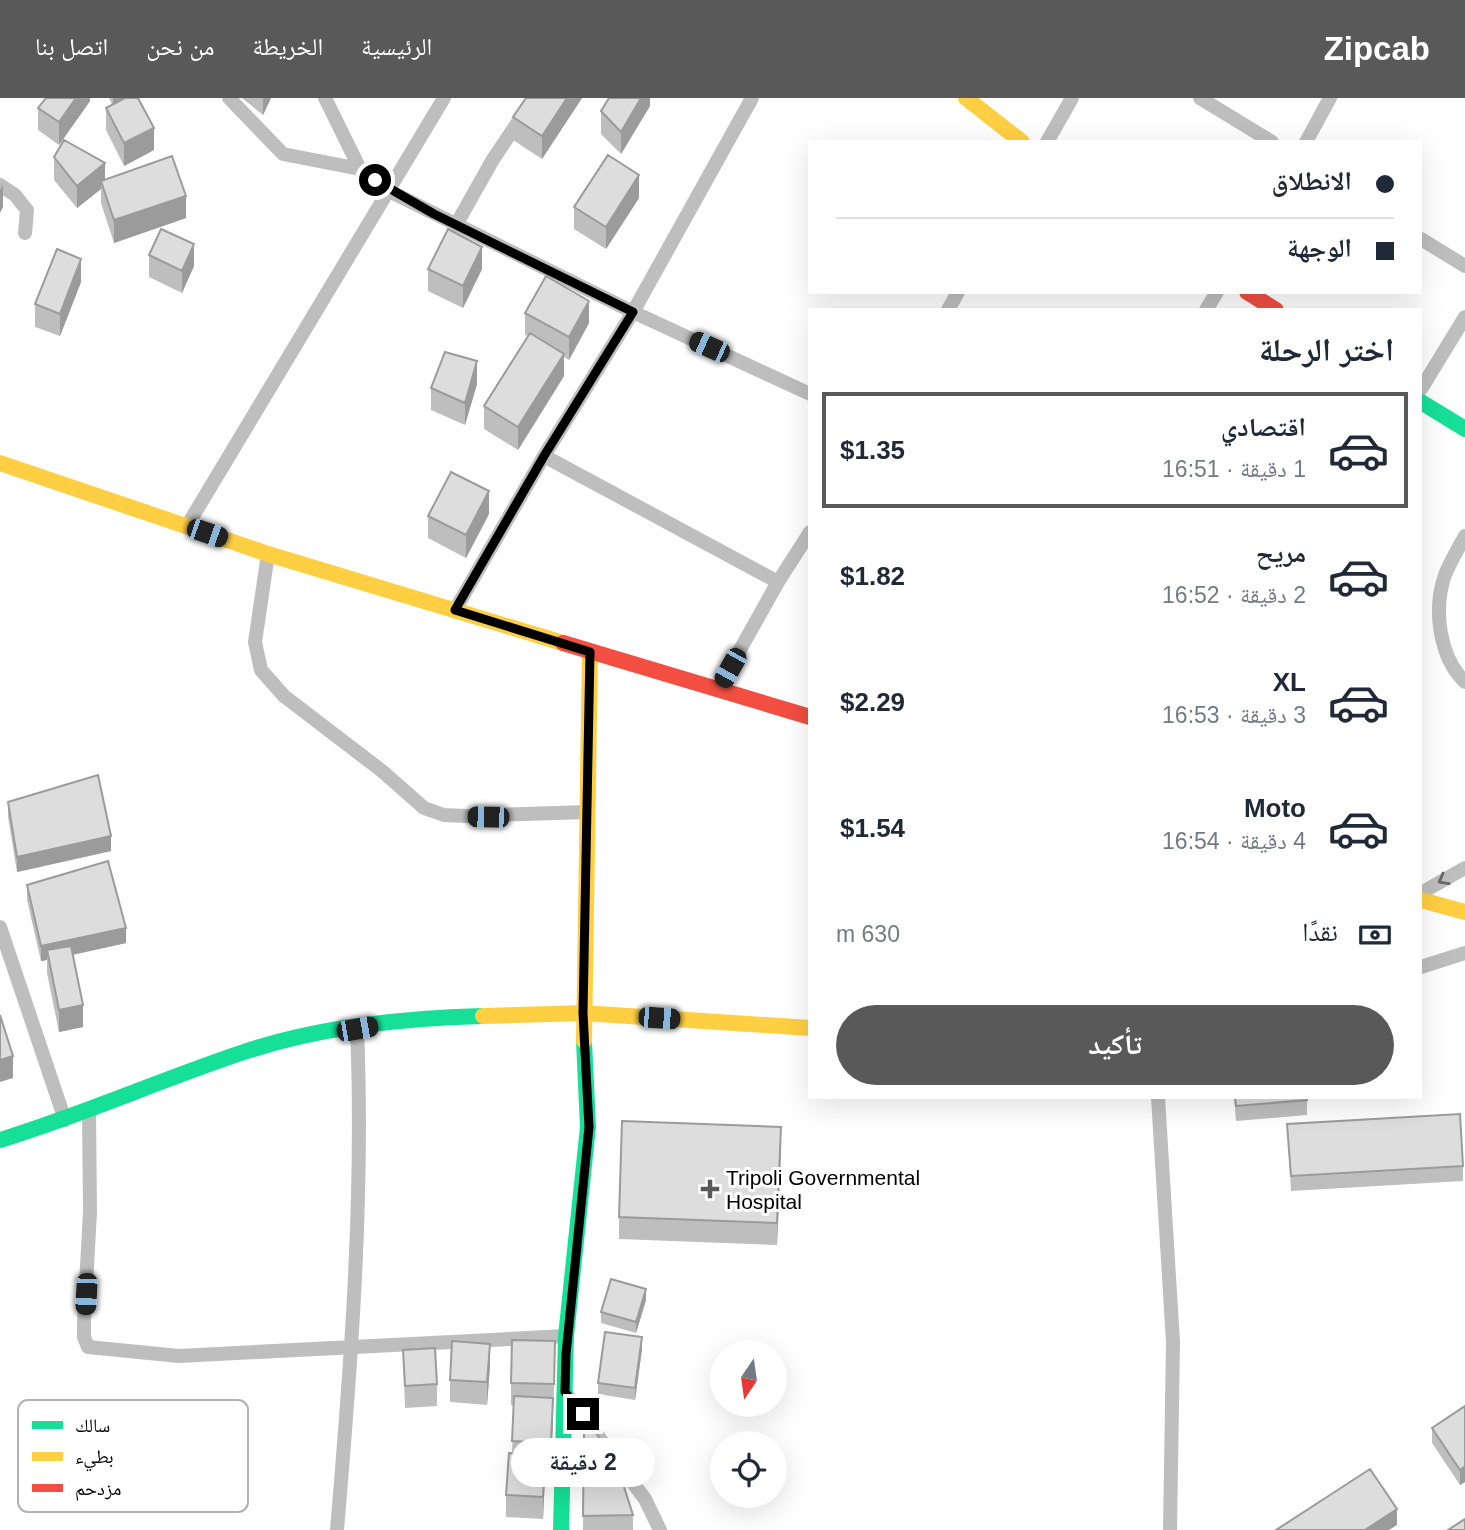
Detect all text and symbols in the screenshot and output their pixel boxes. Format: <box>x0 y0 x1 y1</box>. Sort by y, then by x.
text: Zipcab <box>1324 30 1430 67</box>
text: اتصل بنا <box>35 33 108 60</box>
text: من نحن <box>146 33 214 60</box>
text: الخريطة <box>252 33 323 60</box>
text: الرئيسية <box>361 33 432 60</box>
route start <box>359 164 391 196</box>
text: الانطلاق <box>1272 166 1352 196</box>
text: الوجهة <box>1287 233 1352 263</box>
car <box>686 329 733 365</box>
text: اختر الرحلة <box>1259 332 1394 368</box>
text: اقتصادي <box>1221 412 1306 442</box>
icon: car <box>1327 419 1390 482</box>
text: $1.35 <box>840 435 905 465</box>
text: 1 دقيقة · 16:51 <box>1162 456 1306 482</box>
car <box>184 516 231 550</box>
text: مريح <box>1256 538 1306 568</box>
icon: car <box>1327 545 1390 608</box>
text: $1.82 <box>840 561 905 591</box>
text: 2 دقيقة · 16:52 <box>1162 582 1306 608</box>
car <box>711 645 750 691</box>
text: XL <box>1273 667 1306 697</box>
icon: car <box>1327 671 1390 734</box>
text: $2.29 <box>840 687 905 717</box>
text: 3 دقيقة · 16:53 <box>1162 702 1306 728</box>
text: Moto <box>1244 793 1306 823</box>
icon: car <box>1327 797 1390 860</box>
car <box>467 806 510 828</box>
text: $1.54 <box>840 813 905 843</box>
text: 4 دقيقة · 16:54 <box>1162 828 1306 854</box>
one-way arrow <box>1437 872 1450 885</box>
icon: cash <box>1356 916 1394 954</box>
text: نقدًا <box>1302 917 1338 947</box>
text: 630 m <box>836 921 900 947</box>
button: تأكيد <box>836 1005 1394 1085</box>
car <box>638 1006 681 1030</box>
car <box>335 1015 380 1043</box>
place label: Tripoli Governmental Hospital <box>726 1166 920 1213</box>
marker: Tripoli Governmental Hospital <box>700 1179 720 1199</box>
car <box>75 1272 98 1316</box>
north arrow <box>710 1340 788 1418</box>
map controls <box>710 1340 787 1508</box>
route end <box>567 1398 599 1430</box>
legend <box>18 1400 248 1512</box>
text: سالك <box>75 1415 110 1436</box>
button: locate <box>710 1431 787 1508</box>
callout: 2 دقيقة <box>511 1438 655 1488</box>
text: بطيء <box>75 1446 114 1472</box>
text: 2 دقيقة <box>549 1449 617 1475</box>
text: مزدحم <box>75 1478 121 1501</box>

